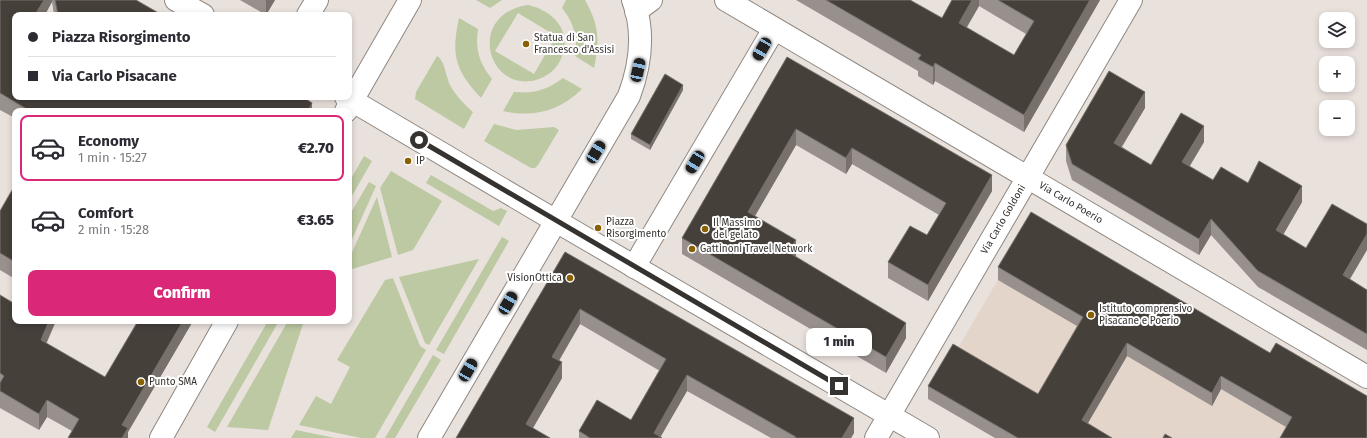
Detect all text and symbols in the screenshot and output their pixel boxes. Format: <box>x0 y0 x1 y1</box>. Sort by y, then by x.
map controls <box>1319 12 1355 136</box>
button: layers <box>1319 12 1355 48</box>
text: Piazza Risorgimento <box>52 28 190 46</box>
place label: Statua di San Francesco d'Assisi <box>534 32 614 56</box>
car <box>751 36 773 62</box>
marker: Statua di San Francesco d'Assisi <box>521 39 531 49</box>
button: + <box>1319 56 1355 92</box>
car <box>630 57 646 83</box>
text: Via Carlo Pisacane <box>52 67 177 85</box>
button: − <box>1319 100 1355 136</box>
icon: car <box>30 130 66 166</box>
route start <box>410 131 428 149</box>
text: Economy <box>78 132 139 150</box>
text: €2.70 <box>298 139 334 157</box>
car <box>585 139 607 165</box>
car <box>684 149 706 175</box>
text: 1 min · 15:27 <box>78 150 147 165</box>
place label: IP <box>416 155 425 167</box>
marker: IP <box>403 156 413 166</box>
street label: Via Carlo Poerio <box>1037 179 1105 226</box>
street label: Via Carlo Goldoni <box>978 182 1028 256</box>
icon: car <box>30 202 66 238</box>
text: Comfort <box>78 204 134 222</box>
text: €3.65 <box>297 211 334 229</box>
place label: Piazza Risorgimento <box>606 216 666 240</box>
place label: Il Massimo del gelato <box>713 217 761 241</box>
text: 2 min · 15:28 <box>78 222 149 237</box>
marker: Piazza Risorgimento <box>593 223 603 233</box>
marker: Il Massimo del gelato <box>700 224 710 234</box>
place label: Gattinoni Travel Network <box>700 243 813 255</box>
marker: Gattinoni Travel Network <box>687 244 697 254</box>
button: Confirm <box>28 270 336 316</box>
place label: VisionOttica <box>507 272 562 284</box>
marker: VisionOttica <box>565 273 575 283</box>
car <box>497 290 519 316</box>
place label: Istituto comprensivo Pisacane e Poerio <box>1099 303 1193 327</box>
marker: Istituto comprensivo Pisacane e Poerio <box>1086 310 1096 320</box>
callout: 1 min <box>806 328 872 356</box>
text: 1 min <box>823 334 855 349</box>
car <box>457 357 479 383</box>
place label: Punto SMA <box>149 376 197 388</box>
marker: Punto SMA <box>136 377 146 387</box>
route end <box>830 377 848 395</box>

